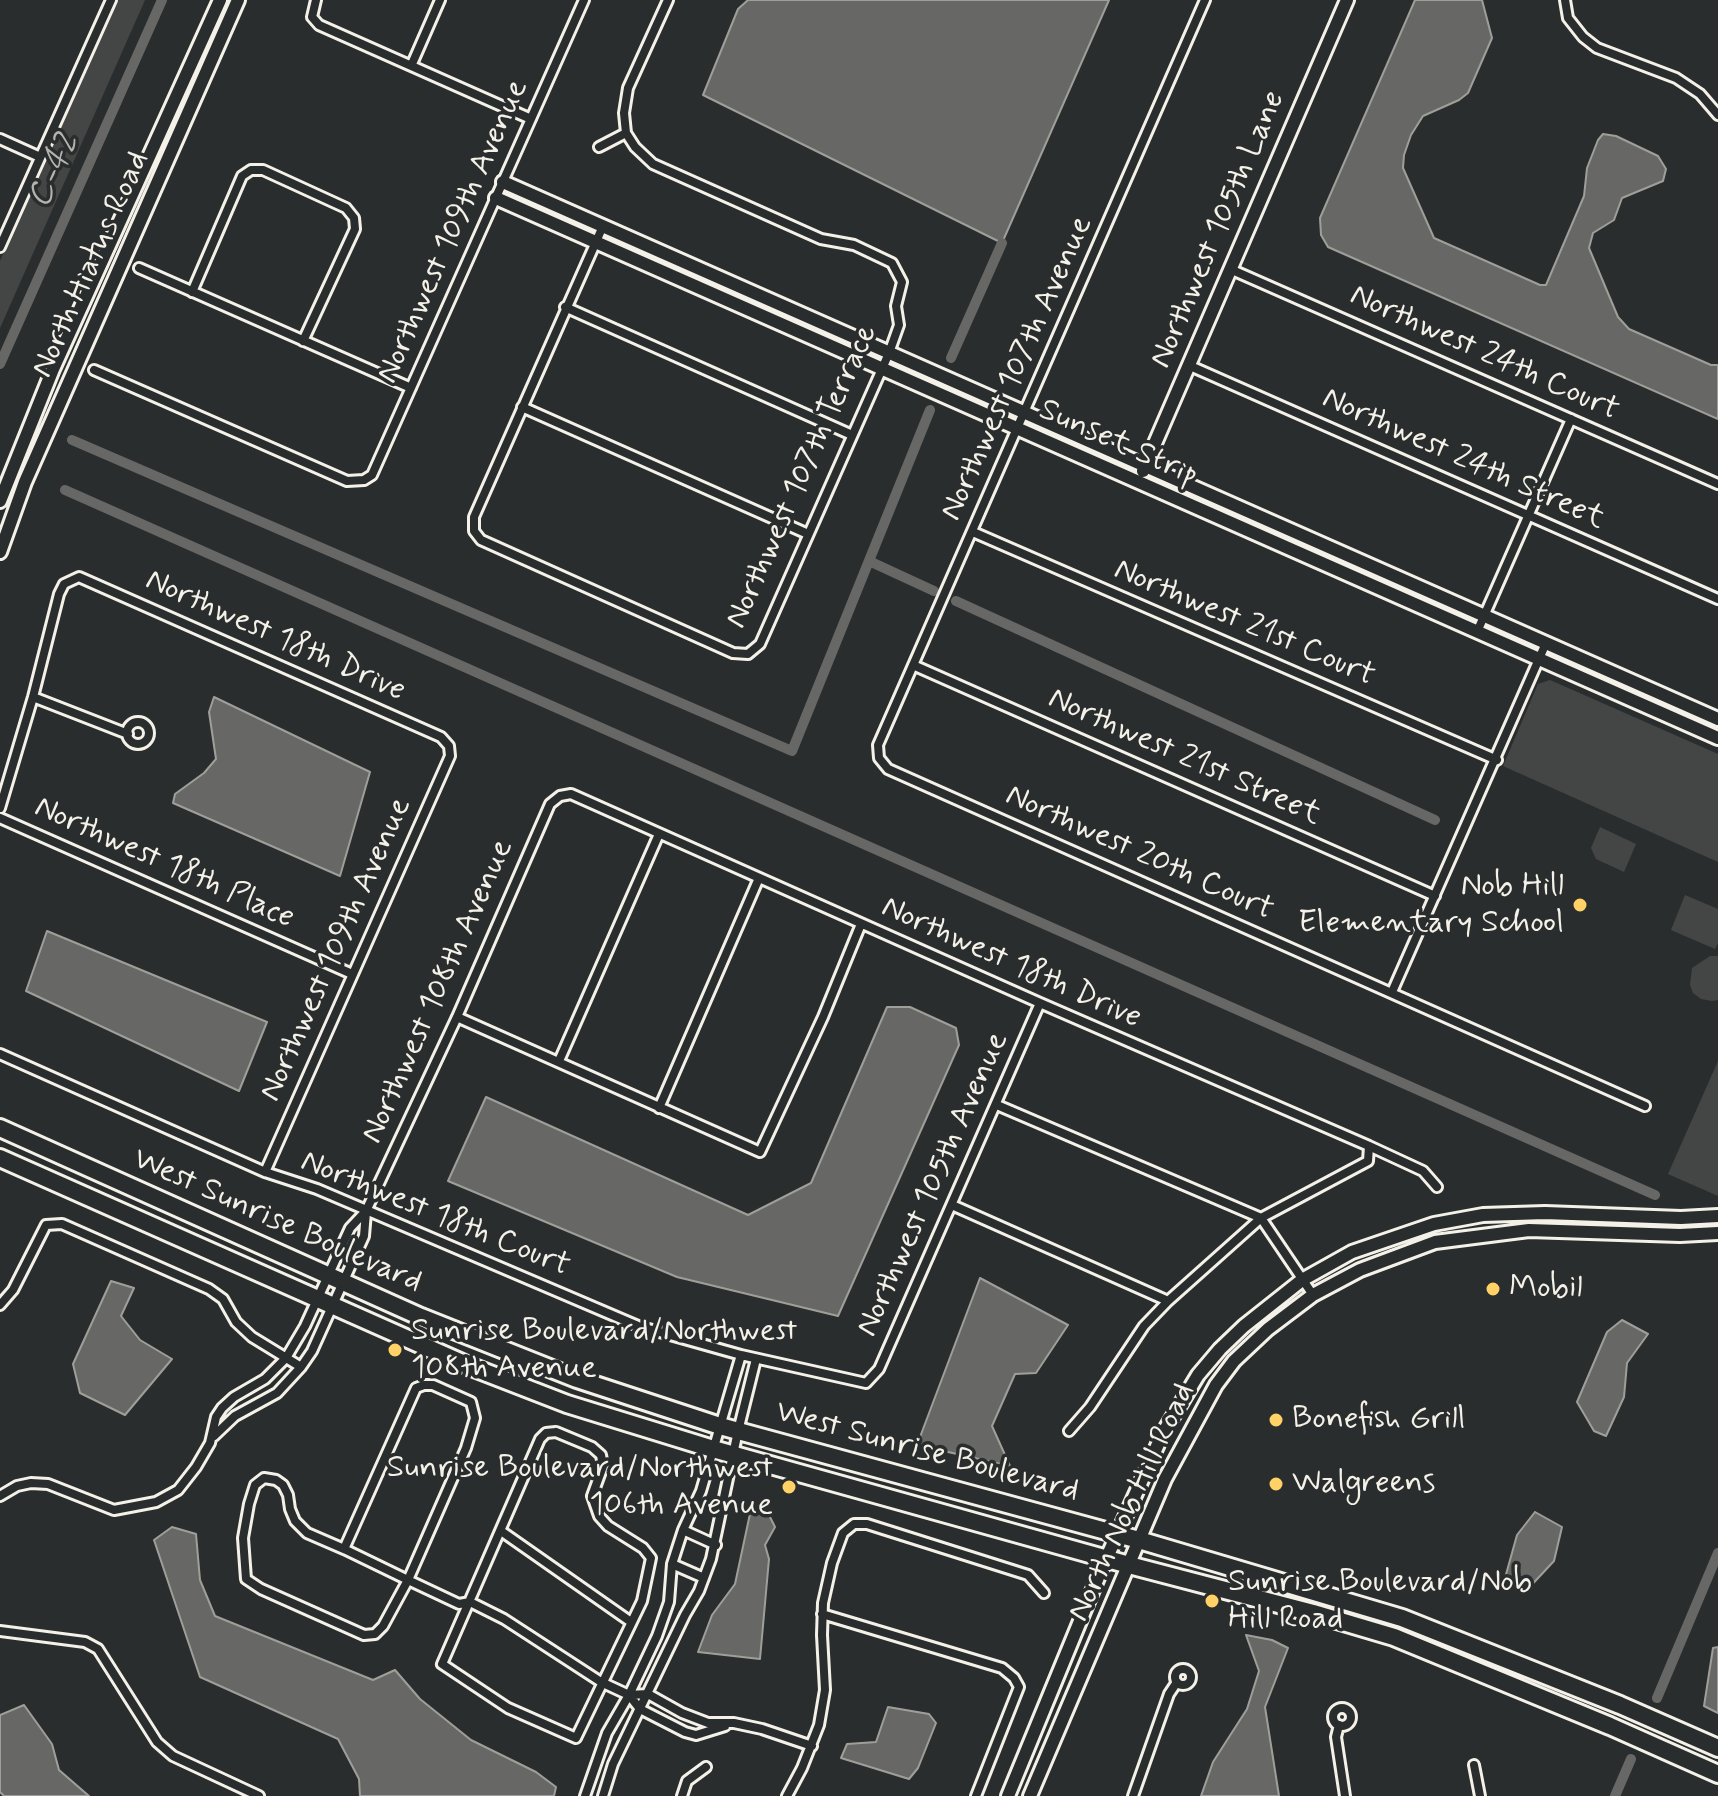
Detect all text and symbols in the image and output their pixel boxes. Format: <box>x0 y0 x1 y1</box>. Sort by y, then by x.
street label: Northwest 109th Avenue <box>370 74 538 390</box>
street label: Northwest 105th Lane <box>1143 86 1295 374</box>
water label: C-42 <box>21 127 89 215</box>
street label: North Hiatus Road <box>25 146 159 384</box>
street label: Northwest 107th Avenue <box>934 211 1102 527</box>
street label: Northwest 24th Court <box>1344 277 1624 431</box>
street label: Northwest 107th Terrace <box>719 319 887 635</box>
street label: Northwest 24th Street <box>1316 380 1610 540</box>
street label: Sunset Strip <box>1033 392 1203 496</box>
street label: Northwest 21st Court <box>1108 552 1380 696</box>
street label: Northwest 18th Drive <box>139 562 411 712</box>
street label: Northwest 21st Street <box>1042 681 1326 835</box>
street label: Northwest 20th Court <box>999 778 1279 930</box>
street label: Northwest 18th Place <box>28 789 300 939</box>
street label: Northwest 109th Avenue <box>253 792 421 1108</box>
street label: Northwest 108th Avenue <box>355 834 523 1150</box>
place label: Nob Hill Elementary School <box>1298 868 1564 943</box>
street label: Northwest 18th Drive <box>875 889 1147 1039</box>
marker: Nob Hill Elementary School <box>1571 896 1589 914</box>
street label: Northwest 105th Avenue <box>850 1027 1018 1343</box>
street label: West Sunrise Boulevard <box>127 1141 427 1303</box>
street label: Northwest 18th Court <box>295 1143 575 1287</box>
place label: Mobil <box>1509 1270 1583 1308</box>
marker: Mobil <box>1484 1280 1502 1298</box>
place label: Sunrise Boulevard/Northwest 108th Avenue <box>411 1313 797 1388</box>
marker: Sunrise Boulevard/Northwest 108th Avenue <box>386 1341 404 1359</box>
street label: North Nob Hill Road <box>1061 1378 1205 1628</box>
street label: West Sunrise Boulevard <box>771 1394 1083 1512</box>
place label: Bonefish Grill <box>1292 1401 1465 1439</box>
marker: Bonefish Grill <box>1267 1411 1285 1429</box>
place label: Sunrise Boulevard/Northwest 106th Avenue <box>387 1450 773 1525</box>
place label: Walgreens <box>1292 1465 1435 1503</box>
marker: Walgreens <box>1267 1475 1285 1493</box>
marker: Sunrise Boulevard/Northwest 106th Avenue <box>780 1478 798 1496</box>
place label: Sunrise Boulevard/Nob Hill Road <box>1228 1564 1532 1639</box>
marker: Sunrise Boulevard/Nob Hill Road <box>1203 1592 1221 1610</box>

